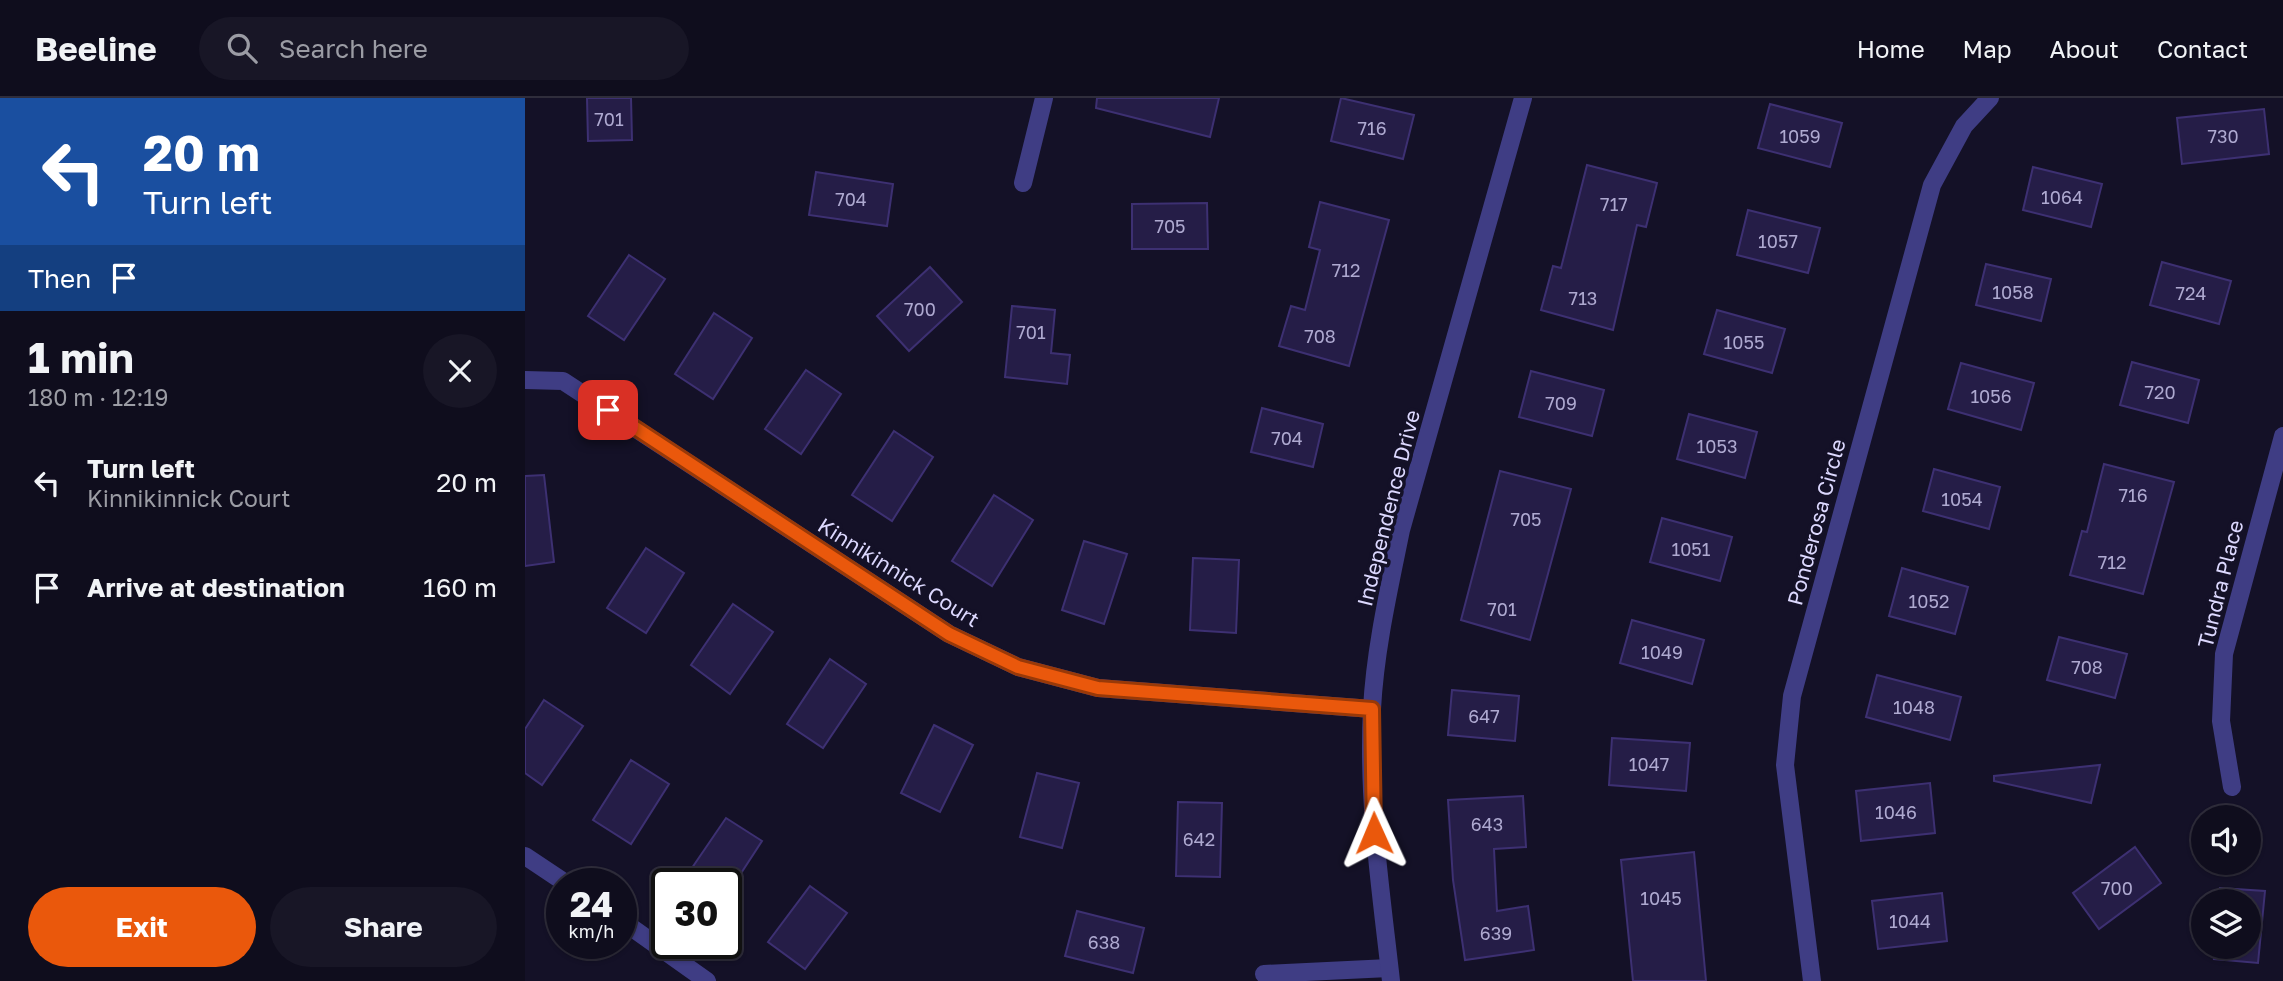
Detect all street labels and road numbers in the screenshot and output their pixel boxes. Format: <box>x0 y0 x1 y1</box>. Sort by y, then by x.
street label: Independence Drive <box>1351 407 1425 609</box>
street label: Ponderosa Circle <box>1781 436 1851 608</box>
street label: Kinnikinnick Court <box>813 512 985 632</box>
street label: Tundra Place <box>2192 517 2248 651</box>

